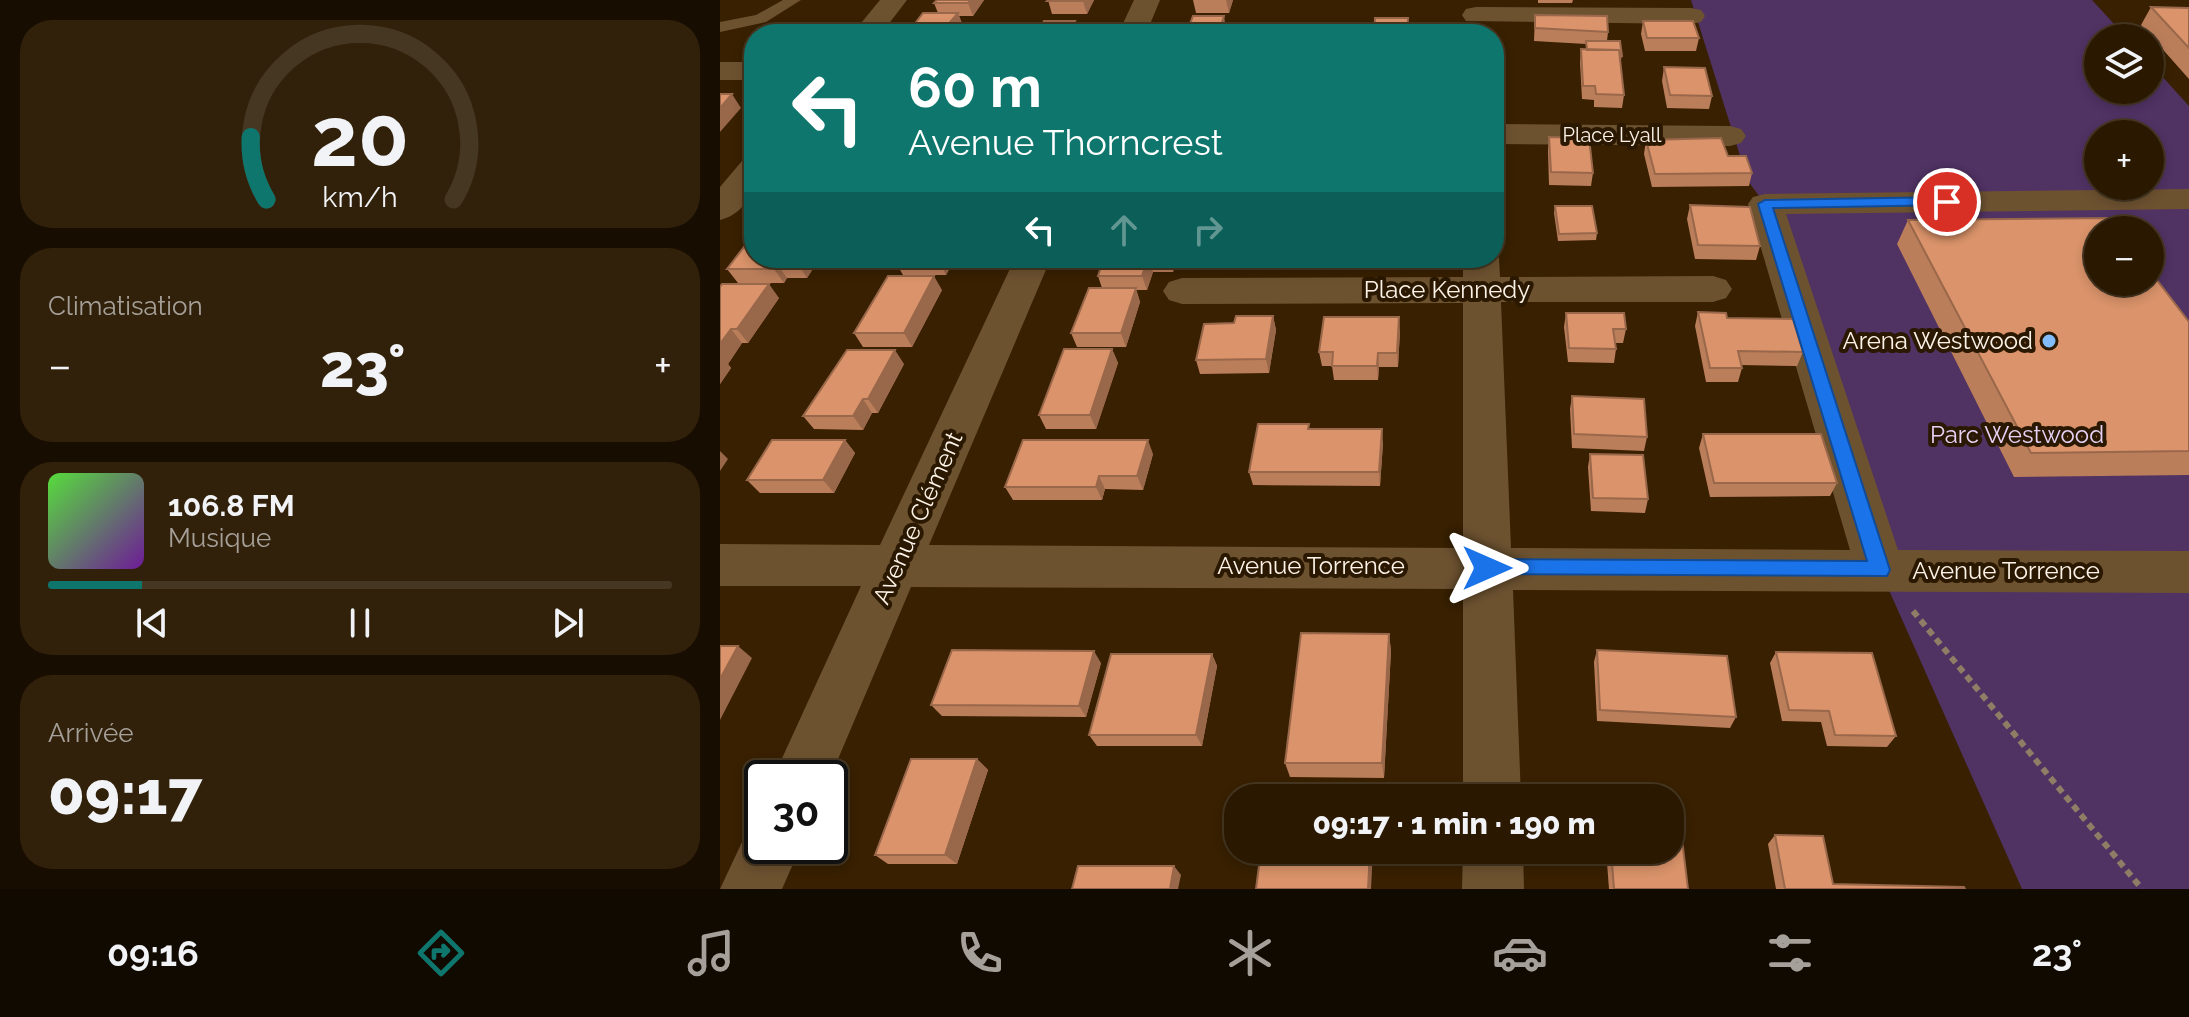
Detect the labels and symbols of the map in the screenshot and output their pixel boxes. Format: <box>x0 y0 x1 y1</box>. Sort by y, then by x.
street label: Place Lyall <box>1563 123 1662 147</box>
pin <box>1913 168 1981 236</box>
street label: Place Kennedy <box>1364 275 1530 304</box>
place label: Arena Westwood <box>1843 326 2033 355</box>
marker: Arena Westwood <box>2040 332 2058 350</box>
park label: Parc Westwood <box>1930 420 2104 449</box>
street label: Avenue Clément <box>867 427 969 608</box>
position arrow <box>1445 526 1529 610</box>
street label: Avenue Torrence <box>1217 551 1405 580</box>
street label: Avenue Torrence <box>1912 556 2100 585</box>
speed limit sign: 30 <box>744 760 848 864</box>

